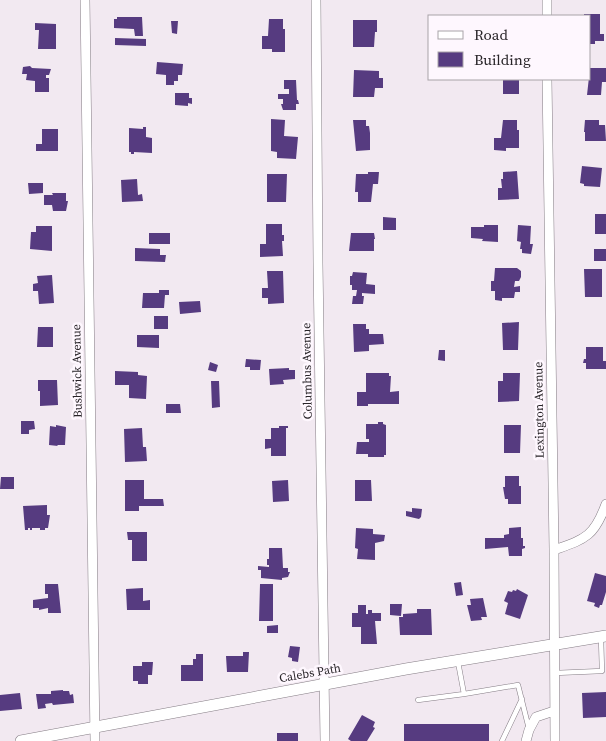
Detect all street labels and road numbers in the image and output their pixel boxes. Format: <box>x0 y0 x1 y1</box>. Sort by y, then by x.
street label: Columbus Avenue <box>298 323 316 419</box>
street label: Bushwick Avenue <box>68 324 86 418</box>
street label: Lexington Avenue <box>530 362 548 458</box>
street label: Calebs Path <box>278 660 342 686</box>

